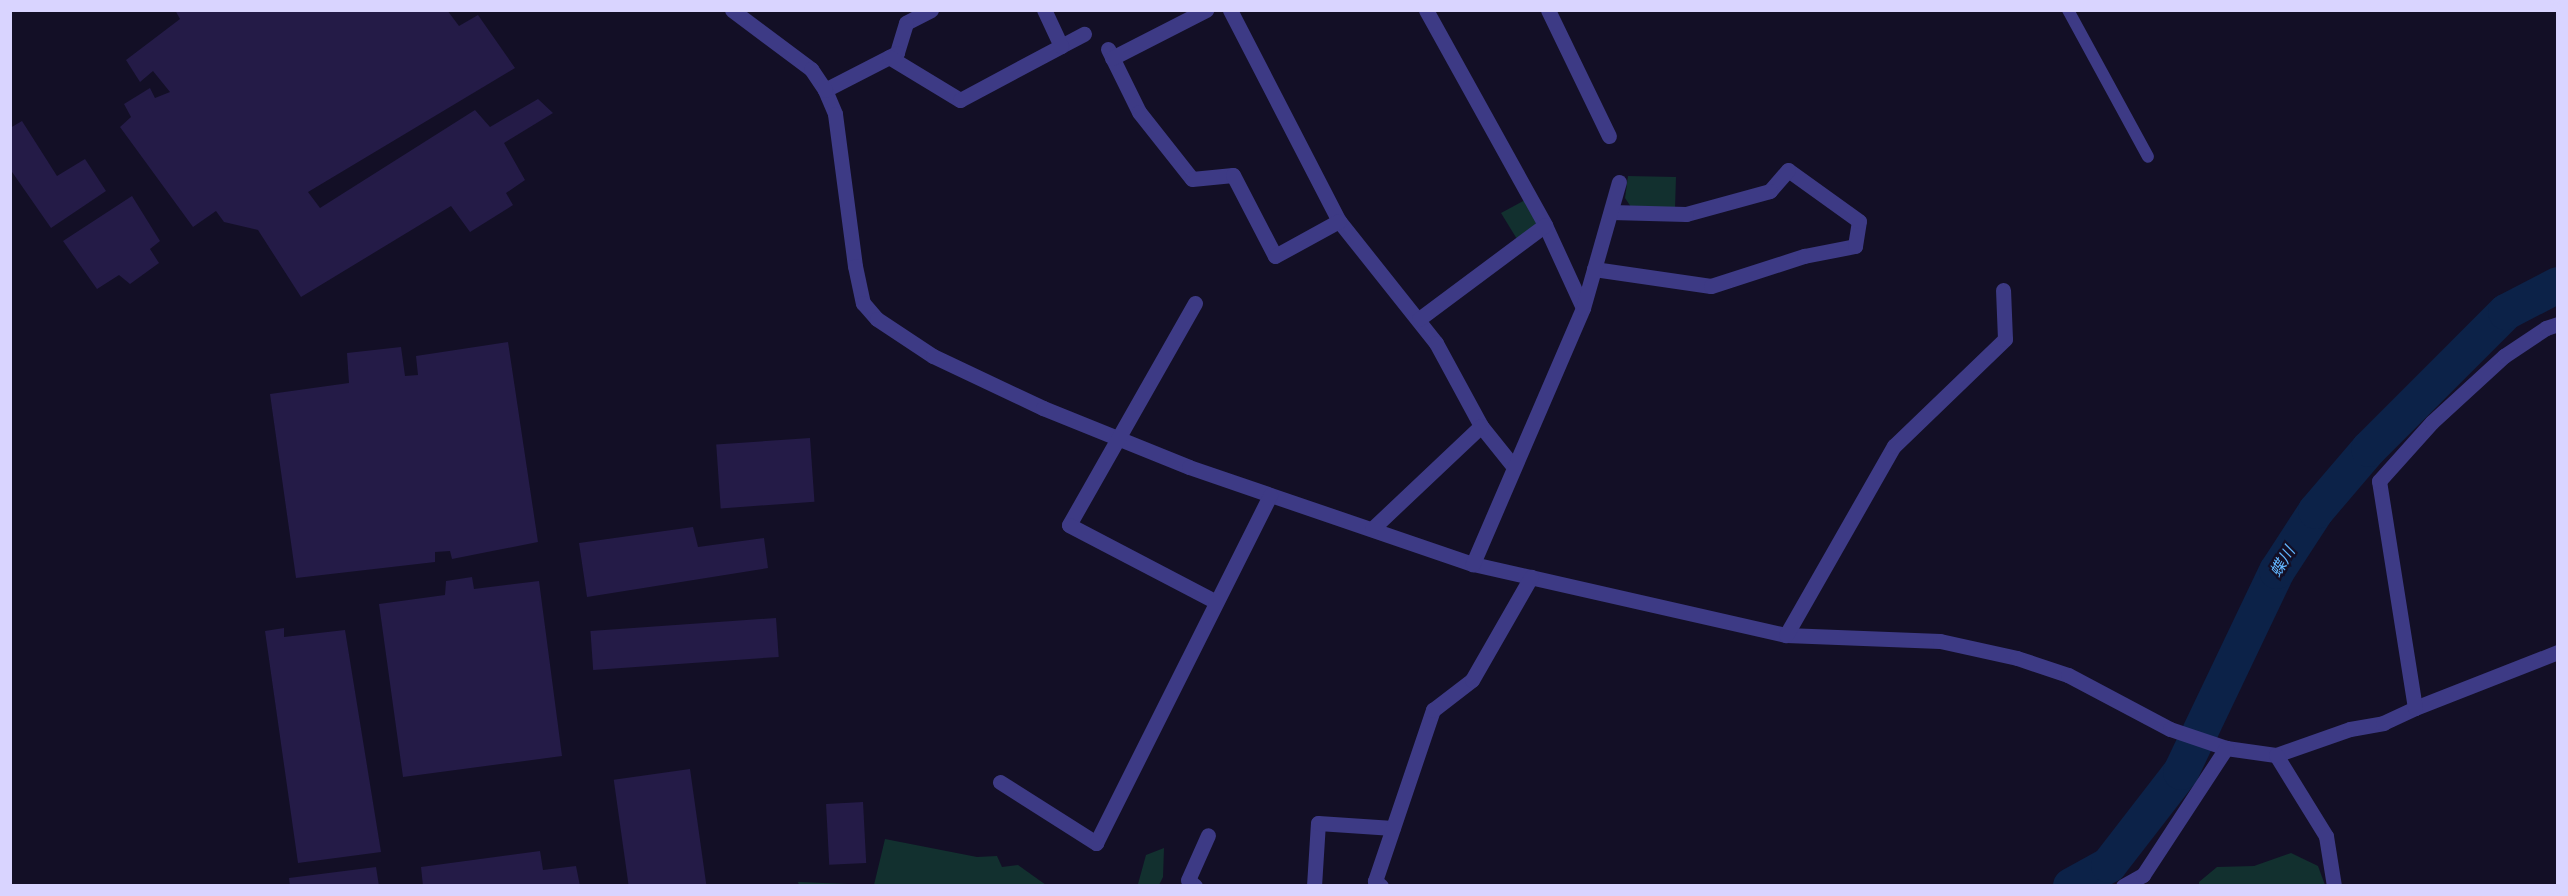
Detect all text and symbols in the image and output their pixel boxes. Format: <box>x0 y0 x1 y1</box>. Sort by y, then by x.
water label: 蝶川 <box>2267 543 2299 581</box>

